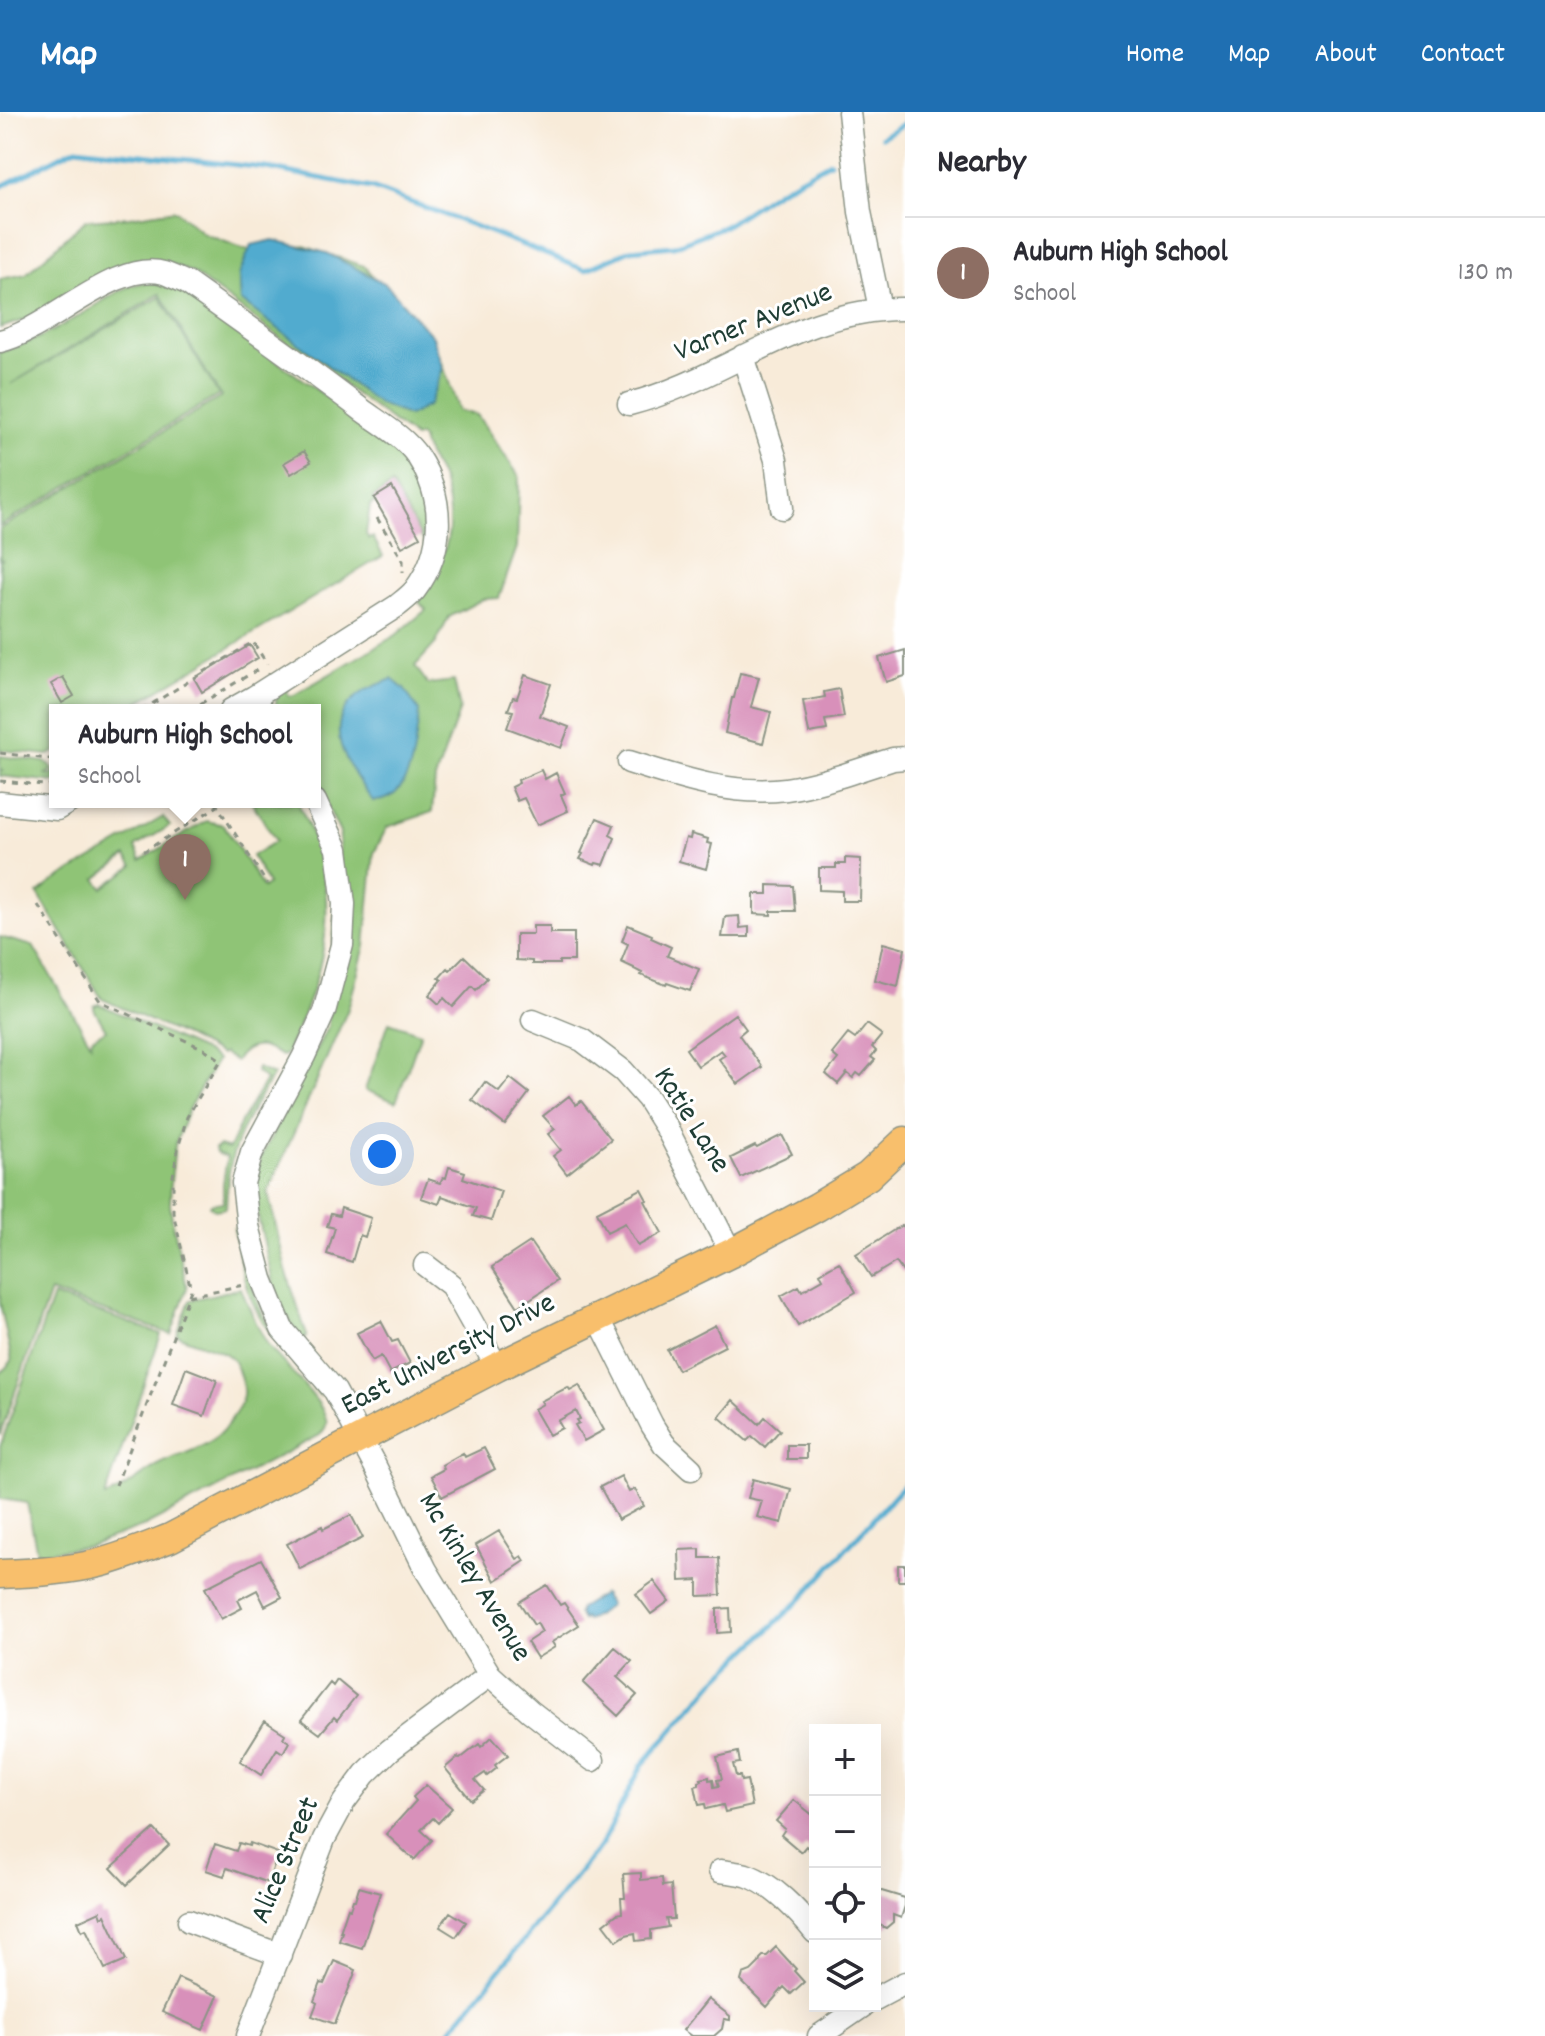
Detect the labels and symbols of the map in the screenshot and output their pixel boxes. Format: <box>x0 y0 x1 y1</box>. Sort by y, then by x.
street label: Varner Avenue <box>669 273 839 375</box>
pin: 1 <box>159 834 211 900</box>
street label: Katie Lane <box>641 1060 739 1182</box>
your location <box>362 1134 402 1174</box>
street label: East University Drive <box>335 1284 563 1428</box>
street label: Mc Kinley Avenue <box>405 1485 541 1671</box>
street label: Alice Street <box>241 1791 333 1931</box>

